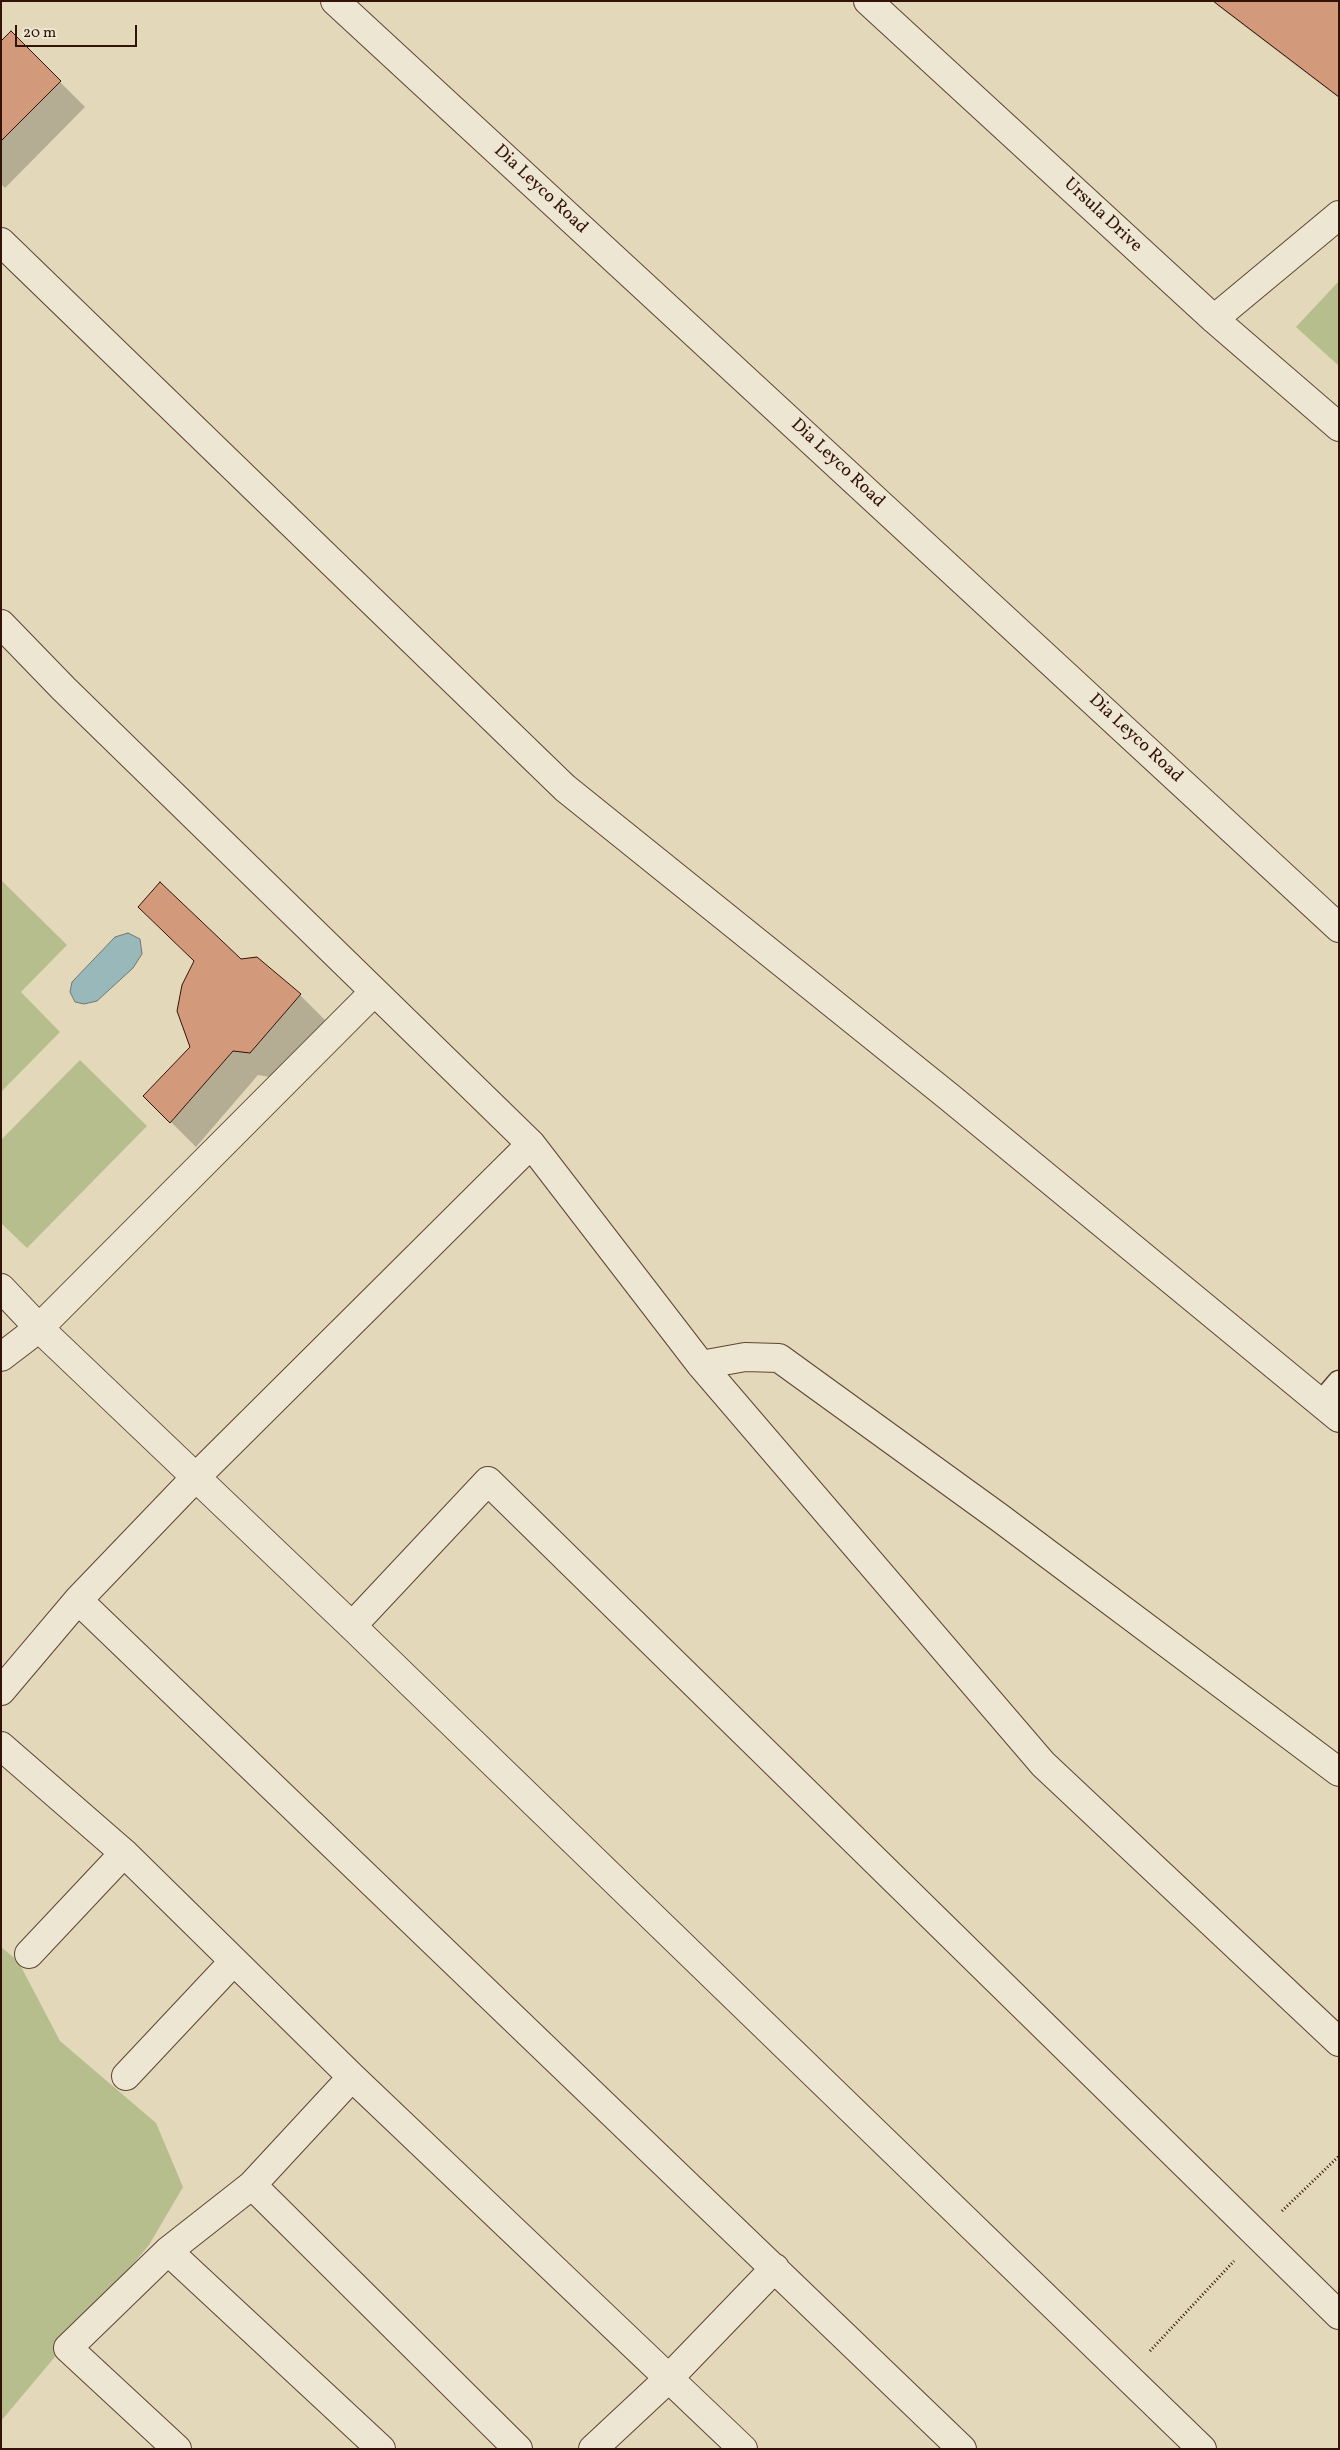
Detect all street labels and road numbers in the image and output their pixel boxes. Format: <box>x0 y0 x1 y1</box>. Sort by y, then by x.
street label: Dia Leyco Road <box>488 141 592 239</box>
street label: Ursula Drive <box>1058 174 1146 258</box>
street label: Dia Leyco Road <box>785 415 889 513</box>
street label: Dia Leyco Road <box>1083 690 1187 788</box>

